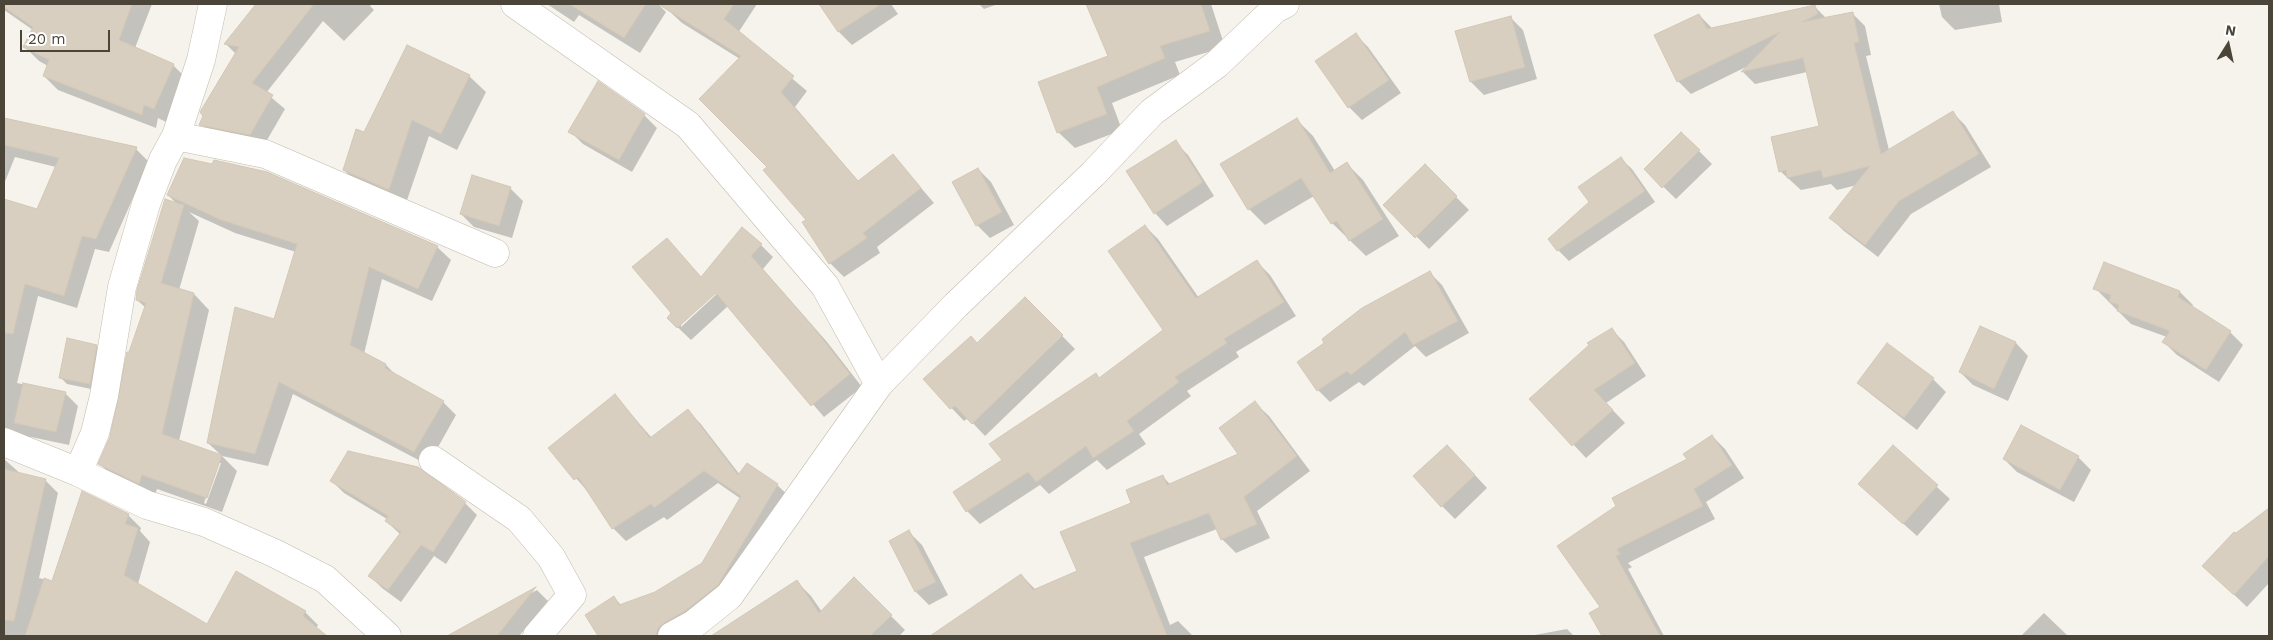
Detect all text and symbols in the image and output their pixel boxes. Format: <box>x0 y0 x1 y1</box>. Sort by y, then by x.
scale bar <box>22 20 112 52</box>
north arrow <box>2203 20 2253 70</box>
text: N <box>2224 21 2237 39</box>
text: 20 m <box>28 30 66 48</box>

